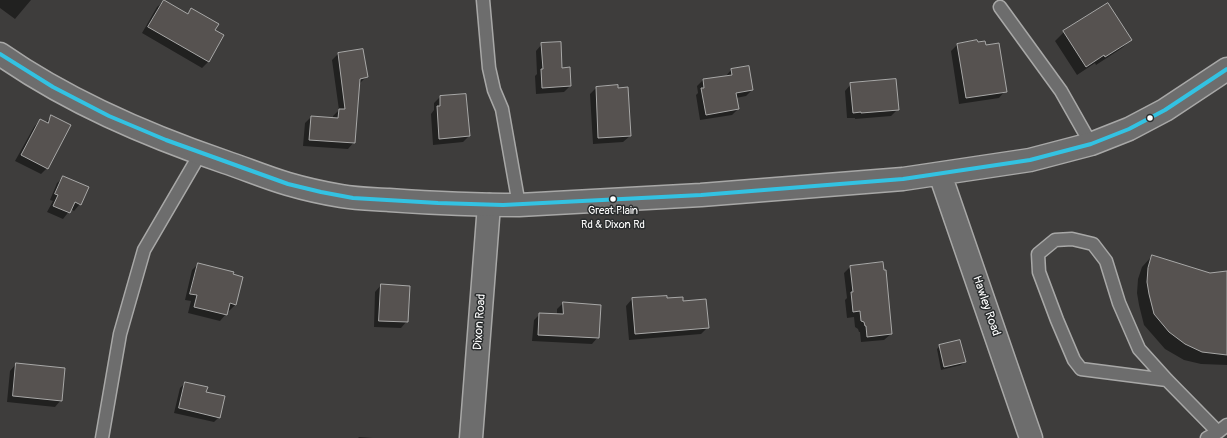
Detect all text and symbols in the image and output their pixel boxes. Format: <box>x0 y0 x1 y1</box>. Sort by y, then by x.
unlabelled marker <box>1145 113 1155 123</box>
marker: Great Plain Rd & Dixon Rd <box>608 194 618 204</box>
place label: Great Plain Rd & Dixon Rd <box>581 204 645 230</box>
street label: Hawley Road <box>969 274 1003 338</box>
street label: Dixon Road <box>471 293 489 351</box>

